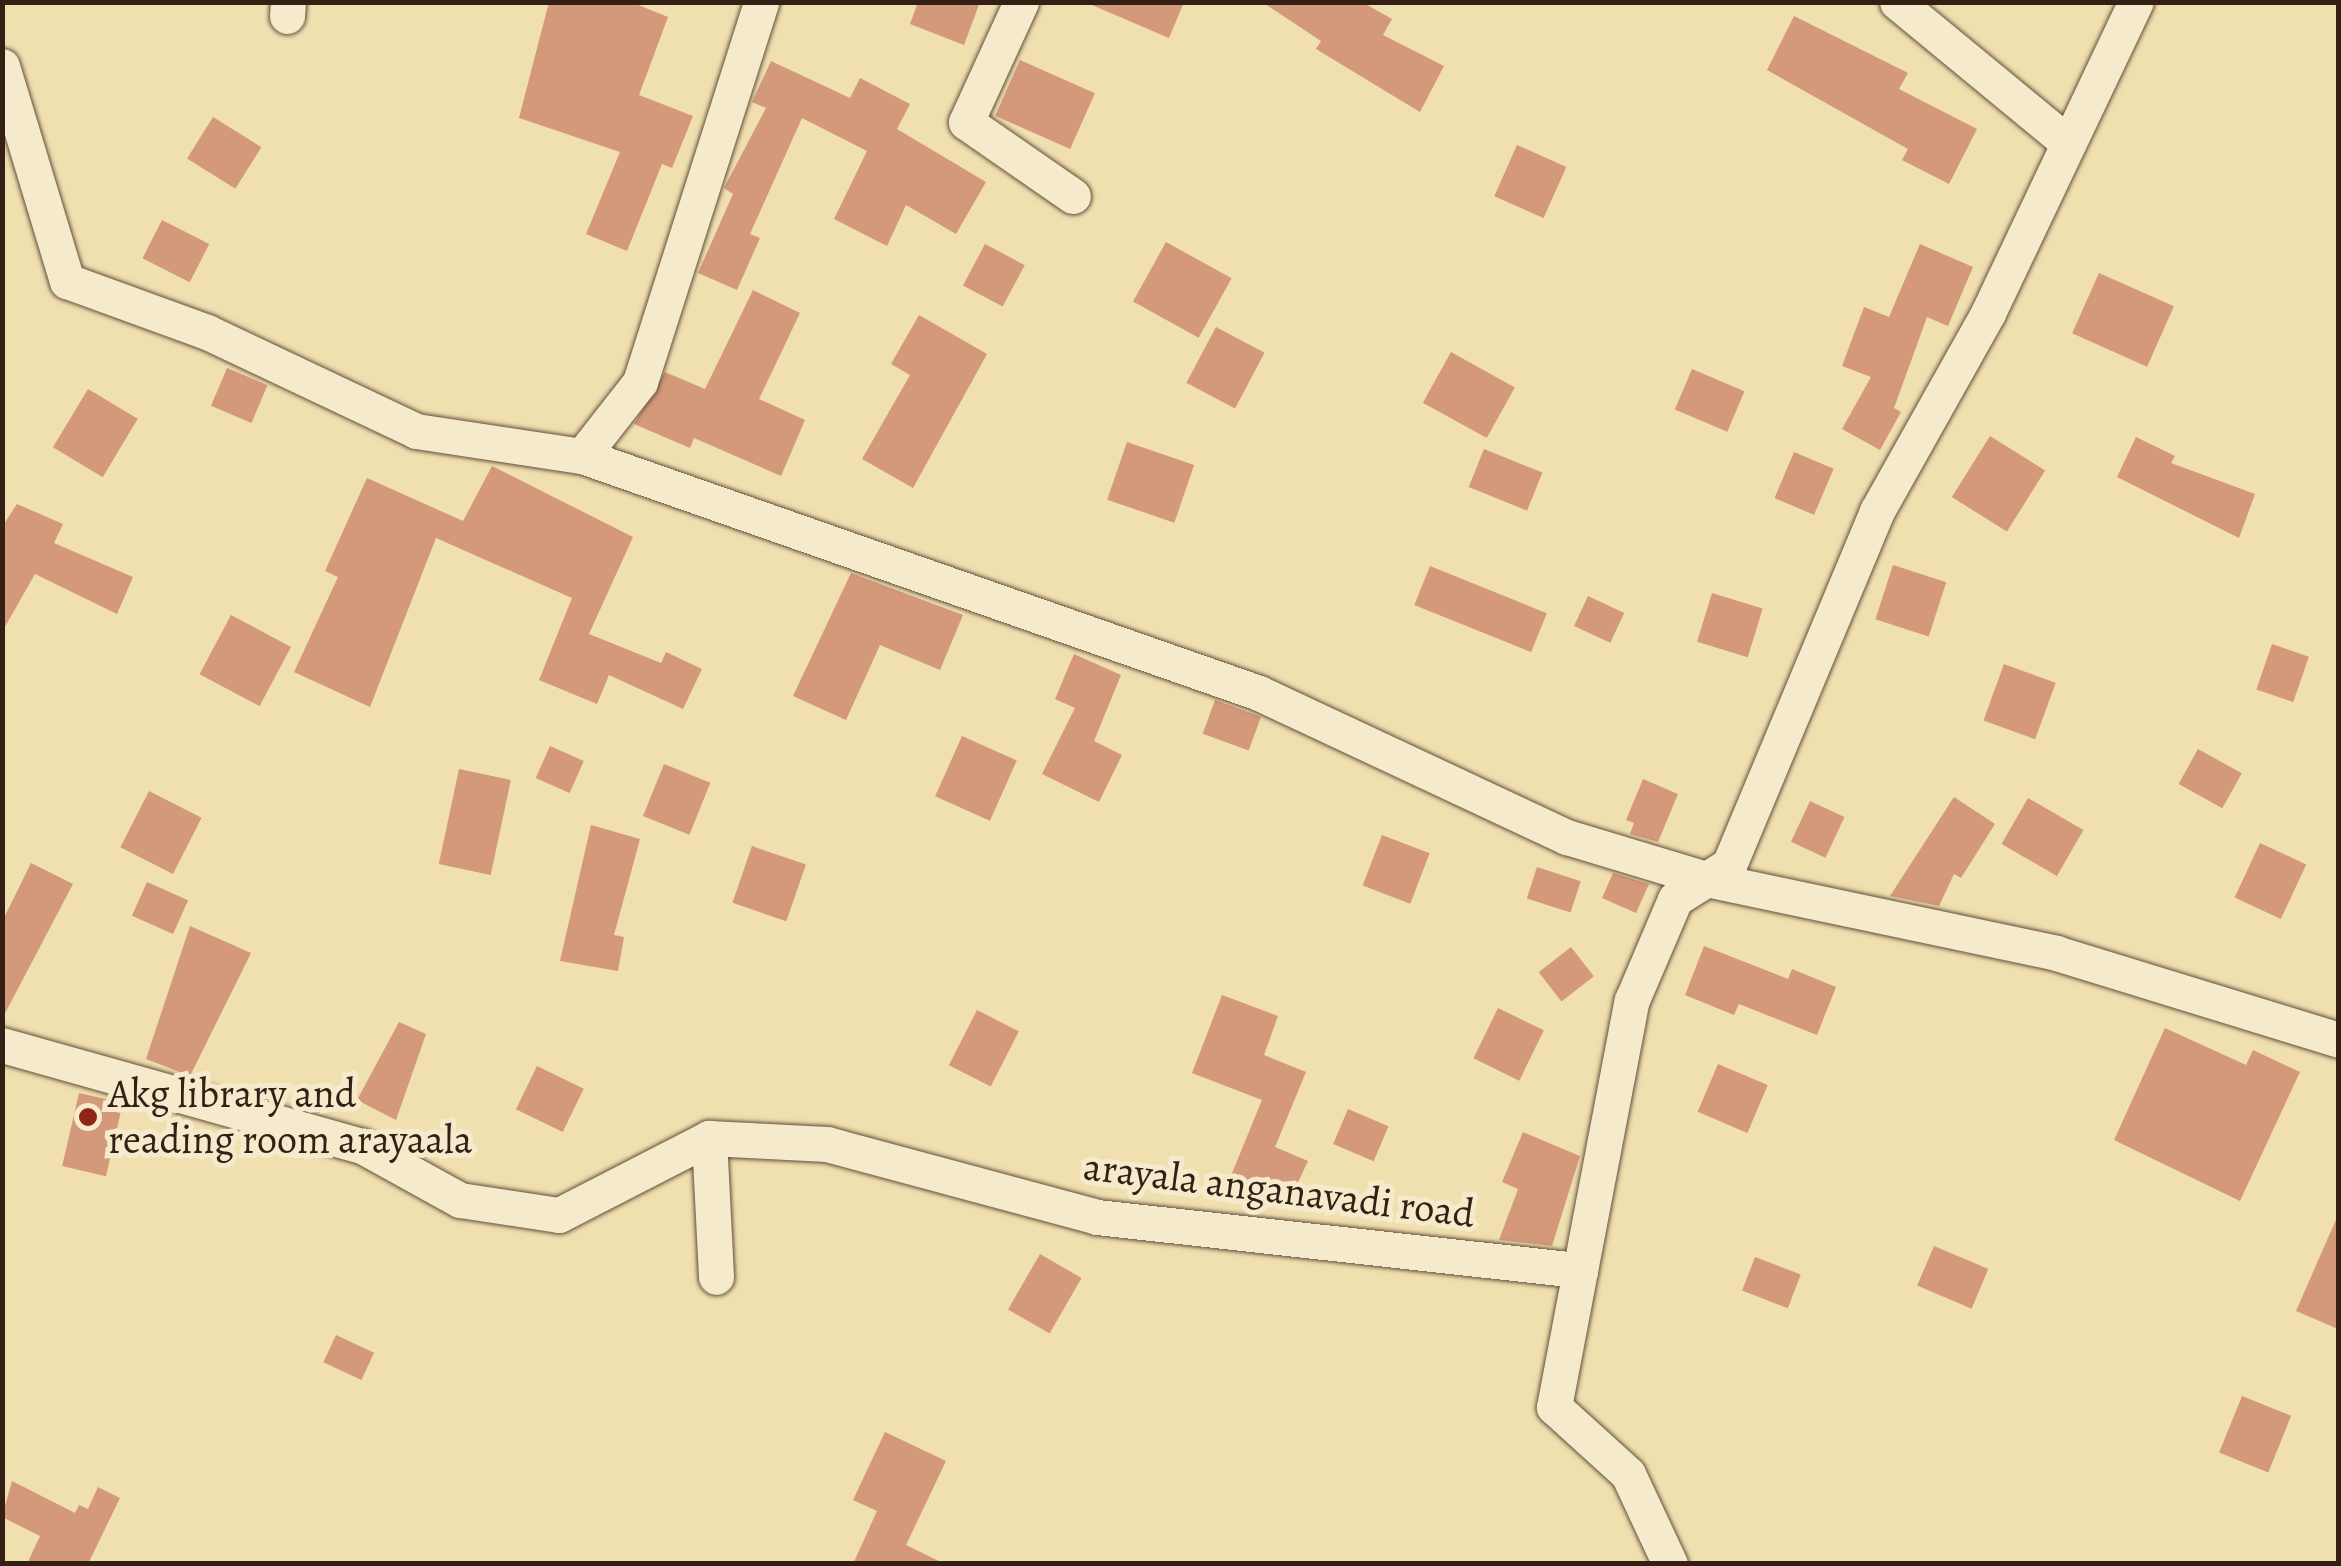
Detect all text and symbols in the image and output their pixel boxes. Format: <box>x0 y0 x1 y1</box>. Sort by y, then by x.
place label: Akg library and reading room arayaala <box>108 1070 472 1164</box>
marker: Akg library and reading room arayaala <box>77 1106 99 1128</box>
street label: arayala anganavadi road <box>1081 1142 1477 1238</box>

